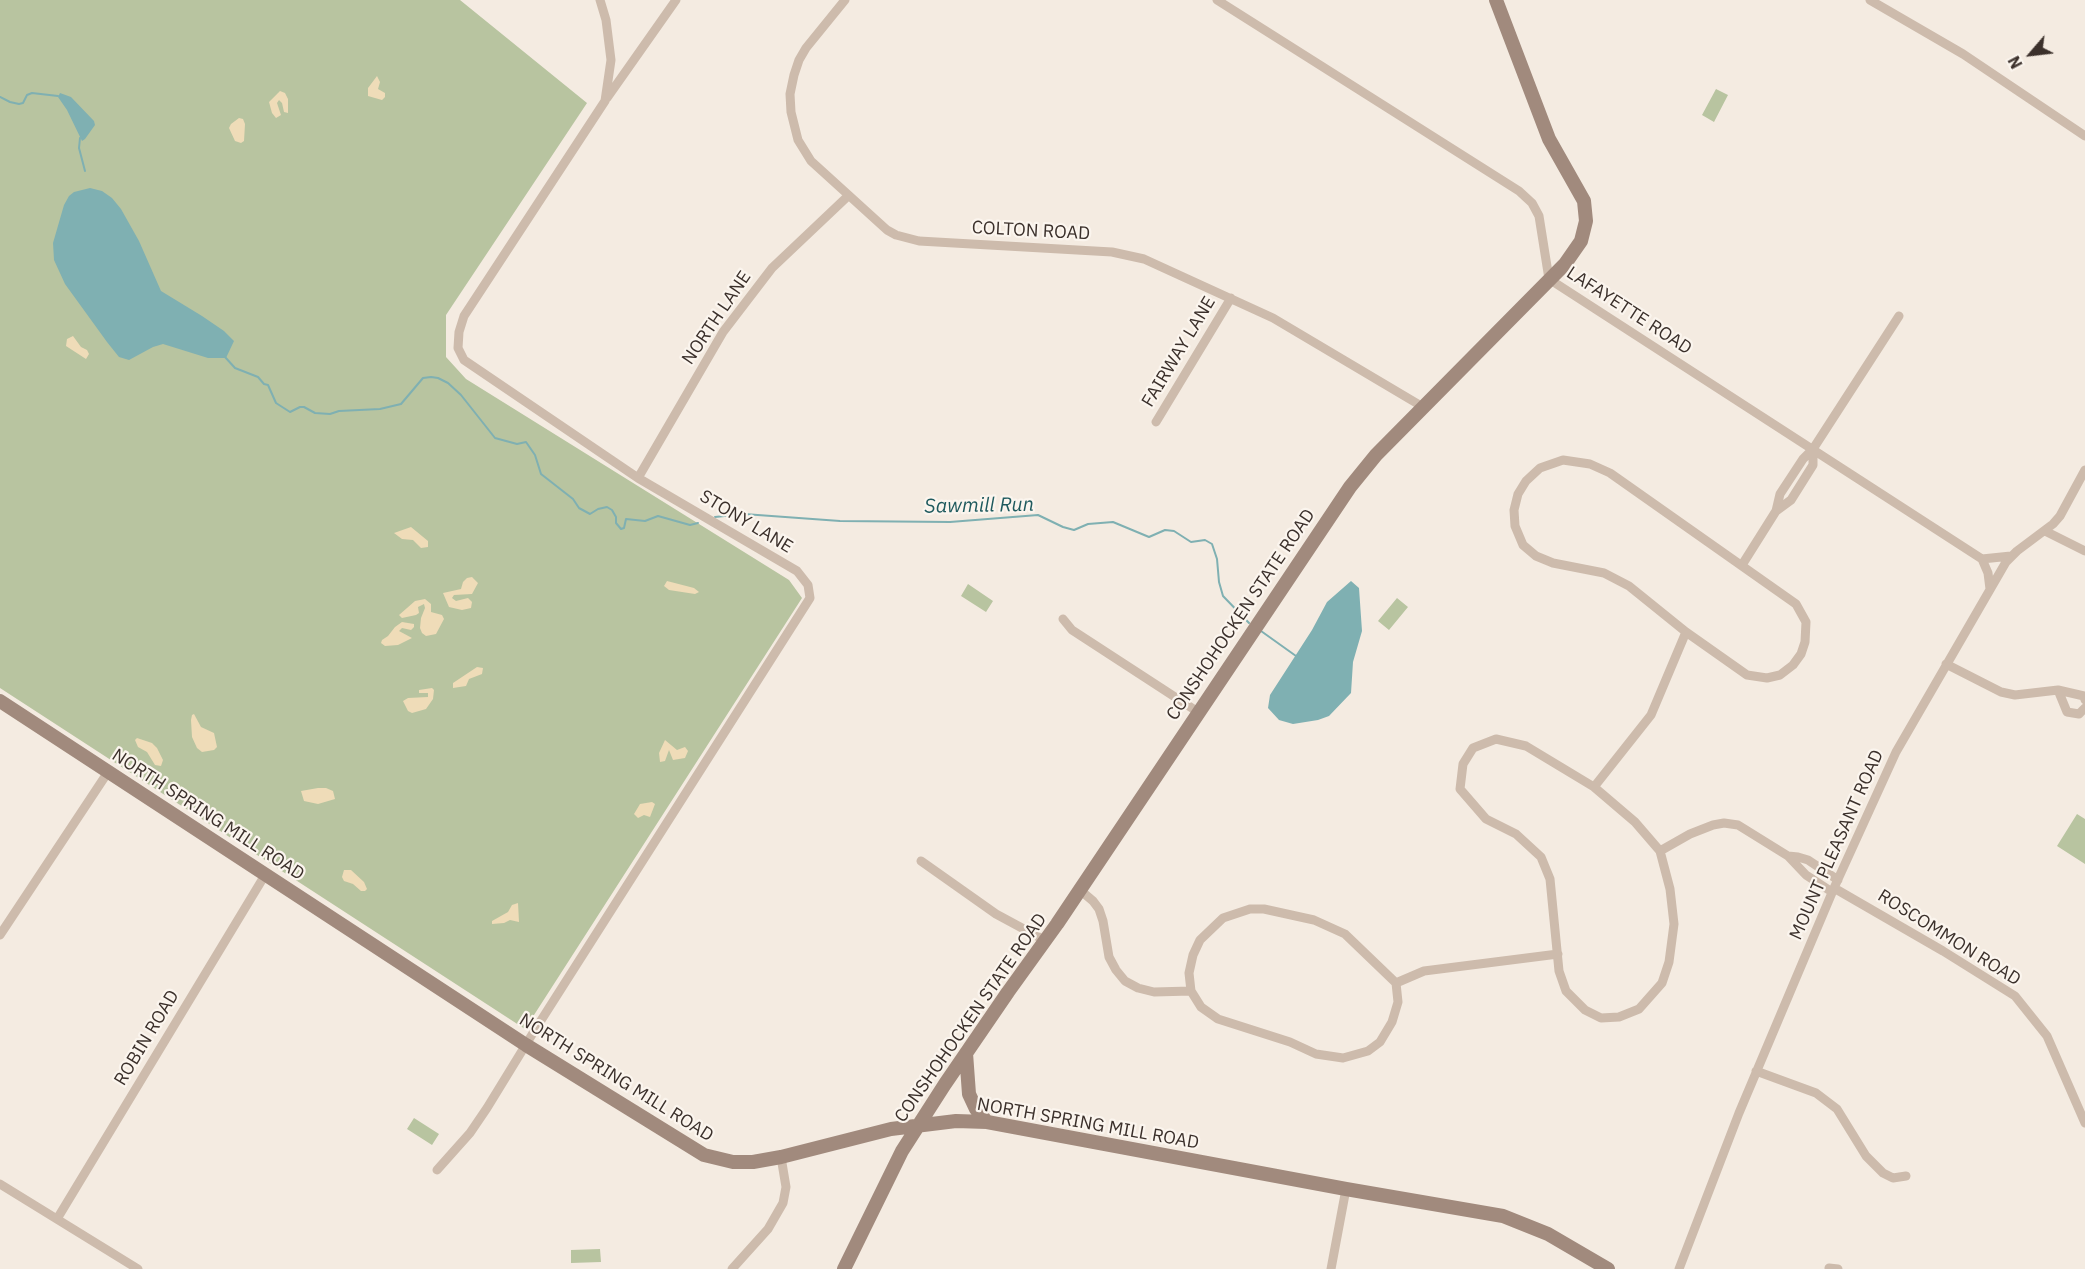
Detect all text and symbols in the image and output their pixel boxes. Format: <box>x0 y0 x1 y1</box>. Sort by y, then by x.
north arrow <box>2001 24 2061 84</box>
text: N <box>2004 53 2027 72</box>
street label: COLTON ROAD <box>971 217 1091 245</box>
street label: LAFAYETTE ROAD <box>1562 262 1696 360</box>
street label: NORTH LANE <box>678 267 756 369</box>
street label: FAIRWAY LANE <box>1138 293 1220 411</box>
street label: STONY LANE <box>696 486 796 558</box>
water label: Sawmill Run <box>924 493 1034 519</box>
street label: CONSHOHOCKEN STATE ROAD <box>1162 505 1320 725</box>
street label: NORTH SPRING MILL ROAD <box>108 745 308 885</box>
street label: MOUNT PLEASANT ROAD <box>1785 747 1889 943</box>
street label: ROSCOMMON ROAD <box>1873 885 2025 991</box>
street label: CONSHOHOCKEN STATE ROAD <box>890 909 1052 1127</box>
street label: ROBIN ROAD <box>110 986 184 1090</box>
street label: NORTH SPRING MILL ROAD <box>515 1009 717 1147</box>
street label: NORTH SPRING MILL ROAD <box>975 1094 1201 1154</box>

